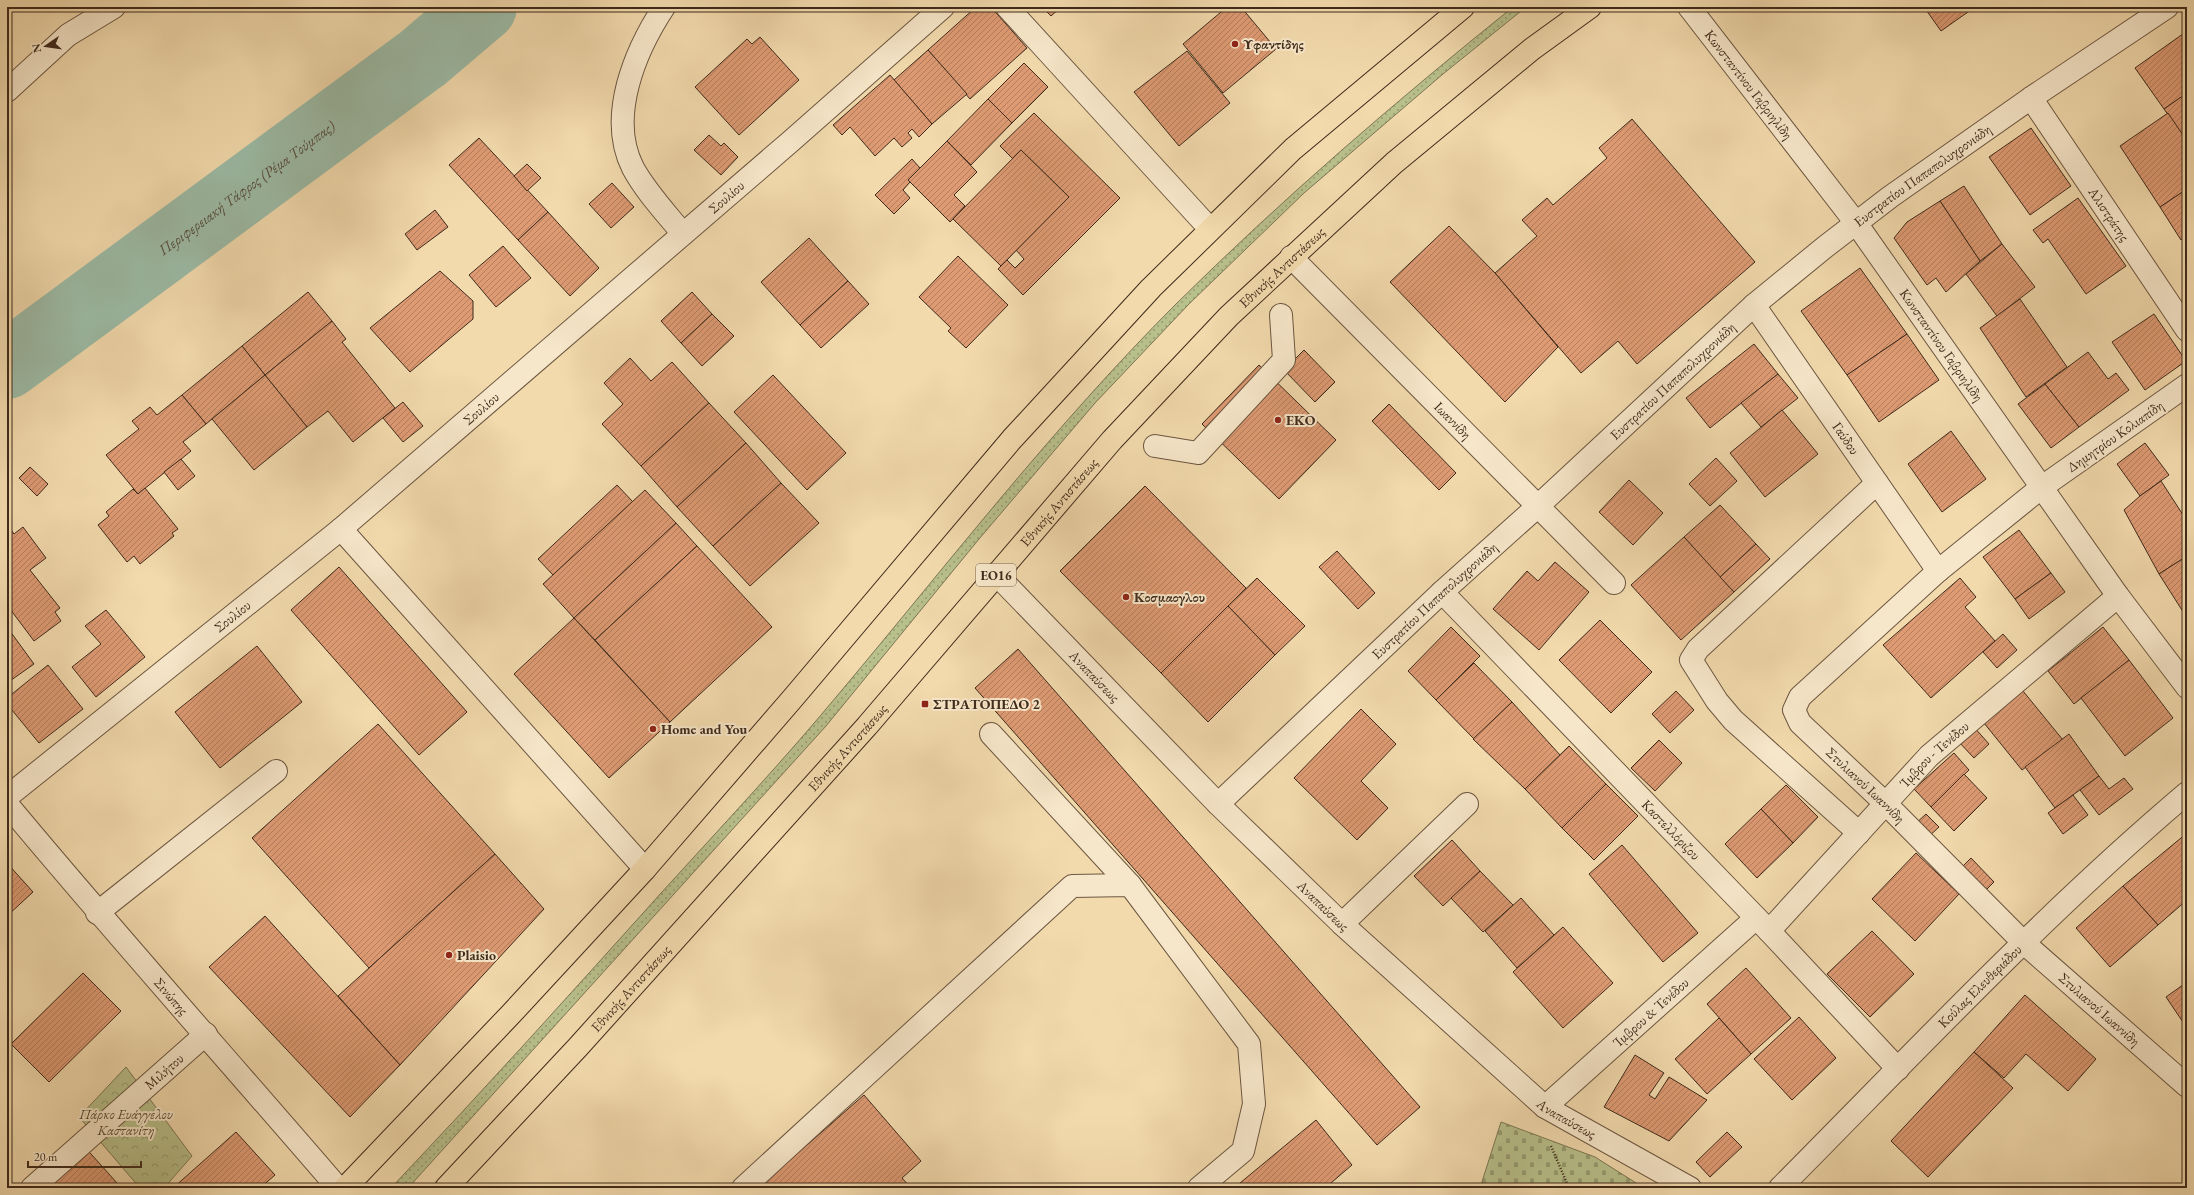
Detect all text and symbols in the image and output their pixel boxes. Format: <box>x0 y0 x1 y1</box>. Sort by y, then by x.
north arrow <box>26 26 66 66</box>
street label: Κωνσταντίνου Γαβριηλίδη <box>1701 26 1797 143</box>
place label: Υφαντίδης <box>1243 35 1304 53</box>
marker: Υφαντίδης <box>1230 39 1240 49</box>
text: N <box>28 42 44 54</box>
water label: Περιφερειακή Τάφρος (Ρέμα Τούμπας) <box>154 116 339 260</box>
street label: Ευστρατίου Παπαπολυχρονιάδη <box>1850 120 1994 231</box>
street label: Σουλίου <box>705 176 748 217</box>
street label: Αλιστράτης <box>2084 183 2134 245</box>
street label: Εθνικής Αντιστάσεως <box>1235 223 1329 311</box>
street label: Κωνσταντίνου Γαβριηλίδη <box>1896 285 1988 405</box>
street label: Ευστρατίου Παπαπολυχρονιάδη <box>1606 318 1739 444</box>
street label: Σουλίου <box>459 388 503 429</box>
street label: Δημητρίου Κολιαπίδη <box>2063 396 2167 476</box>
street label: Ιωαννίδη <box>1430 398 1475 443</box>
place label: ΕΚΟ <box>1286 411 1316 429</box>
marker: ΕΚΟ <box>1273 415 1283 425</box>
street label: Γαύδου <box>1829 418 1864 458</box>
street label: Εθνικής Αντιστάσεως <box>1016 454 1102 550</box>
street label: Ευστρατίου Παπαπολυχρονιάδη <box>1368 538 1501 663</box>
road number: ΕΟ16 <box>976 564 1016 586</box>
place label: Κοσμαογλου <box>1134 588 1205 606</box>
marker: Κοσμαογλου <box>1121 592 1131 602</box>
street label: Σουλίου <box>210 596 254 636</box>
street label: Αναπαύσεως <box>1065 646 1124 706</box>
place label: ΣΤΡΑΤΟΠΕΔΟ 2 <box>933 695 1040 713</box>
marker: ΣΤΡΑΤΟΠΕΔΟ 2 <box>920 699 930 709</box>
street label: Εθνικής Αντιστάσεως <box>804 700 891 795</box>
street label: Ίμβρου - Τενέδου <box>1896 717 1973 791</box>
place label: Home and You <box>661 720 748 738</box>
marker: Home and You <box>648 724 658 734</box>
street label: Στυλιανού Ιωαννίδη <box>1822 743 1909 827</box>
street label: Καστελλόριζου <box>1638 795 1704 864</box>
street label: Αναπαύσεως <box>1293 876 1353 935</box>
street label: Κούλας Ελευθεριάδου <box>1934 940 2025 1031</box>
street label: Εθνικής Αντιστάσεως <box>587 941 675 1036</box>
place label: Plaisio <box>457 946 496 964</box>
marker: Plaisio <box>444 950 454 960</box>
street label: Στυλιανού Ιωαννίδη <box>2055 969 2144 1050</box>
street label: Σινώπης <box>150 974 193 1019</box>
street label: Ίμβρου & Τενέδου <box>1609 974 1693 1051</box>
street label: Μιλήτου <box>140 1049 187 1093</box>
street label: Αναπαύσεως <box>1532 1094 1599 1143</box>
park label: Πάρκο Ευάγγελου Καστανίτη <box>78 1105 173 1139</box>
scale bar <box>28 1143 141 1169</box>
text: 20 m <box>34 1149 58 1165</box>

